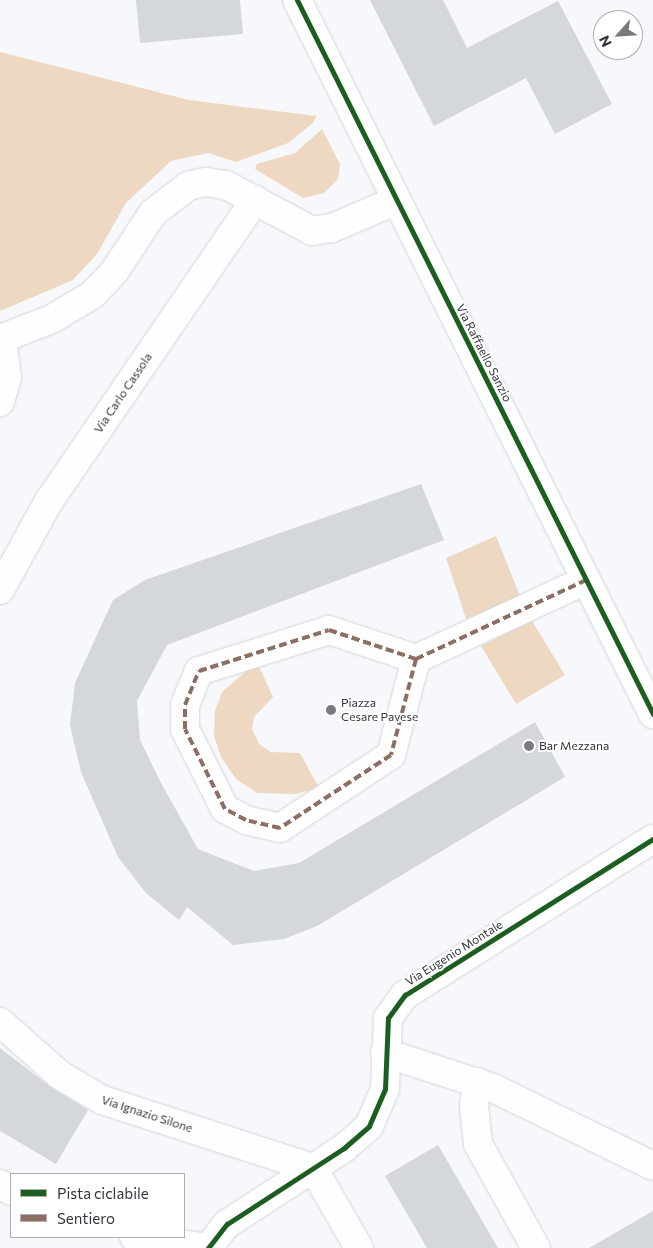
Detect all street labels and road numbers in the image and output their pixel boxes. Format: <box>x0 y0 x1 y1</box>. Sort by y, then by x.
street label: Via Raffaello Sanzio <box>453 302 515 404</box>
street label: Via Carlo Cassola <box>91 350 155 436</box>
street label: Via Eugenio Montale <box>403 917 505 989</box>
street label: Via Ignazio Silone <box>100 1092 194 1136</box>

